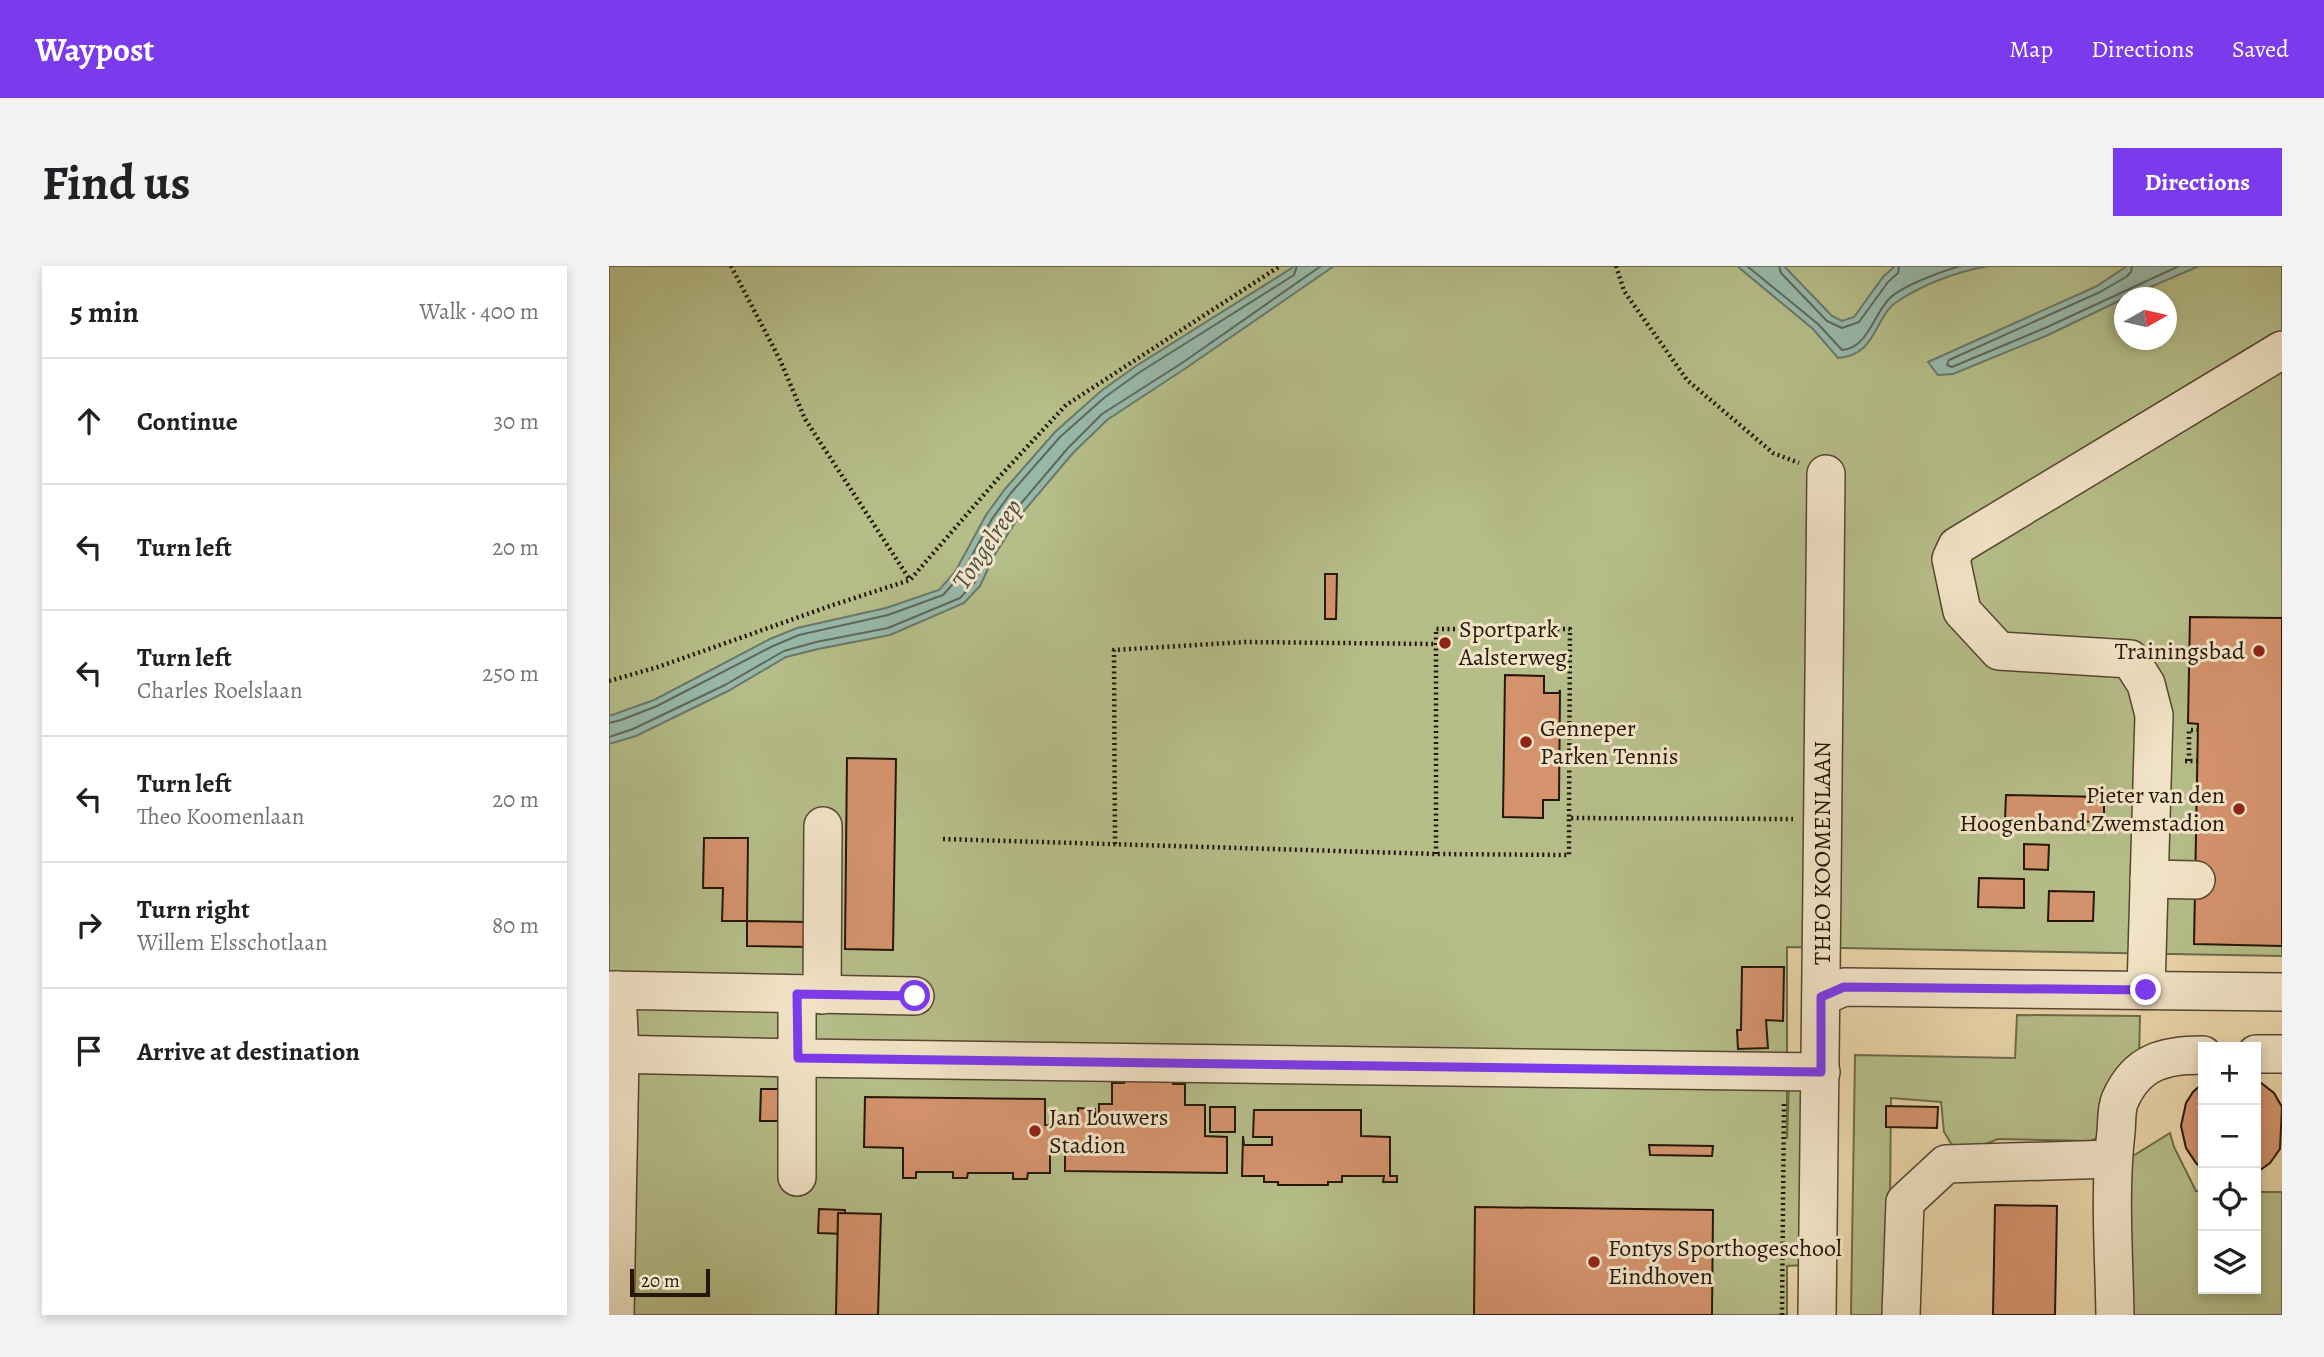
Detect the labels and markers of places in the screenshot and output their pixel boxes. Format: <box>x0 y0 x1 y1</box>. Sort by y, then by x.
place label: Sportpark Aalsterweg <box>1458 613 1567 673</box>
marker: Sportpark Aalsterweg <box>1437 635 1453 651</box>
place label: Trainingsbad <box>2115 635 2245 667</box>
marker: Trainingsbad <box>2251 643 2267 659</box>
place label: Genneper Parken Tennis <box>1540 712 1678 772</box>
marker: Genneper Parken Tennis <box>1518 734 1534 750</box>
place label: Pieter van den Hoogenband Zwemstadion <box>1959 779 2225 839</box>
marker: Pieter van den Hoogenband Zwemstadion <box>2231 801 2247 817</box>
place label: Jan Louwers Stadion <box>1049 1101 1168 1161</box>
marker: Jan Louwers Stadion <box>1027 1123 1043 1139</box>
place label: Fontys Sporthogeschool Eindhoven <box>1608 1232 1842 1292</box>
marker: Fontys Sporthogeschool Eindhoven <box>1586 1254 1602 1270</box>

